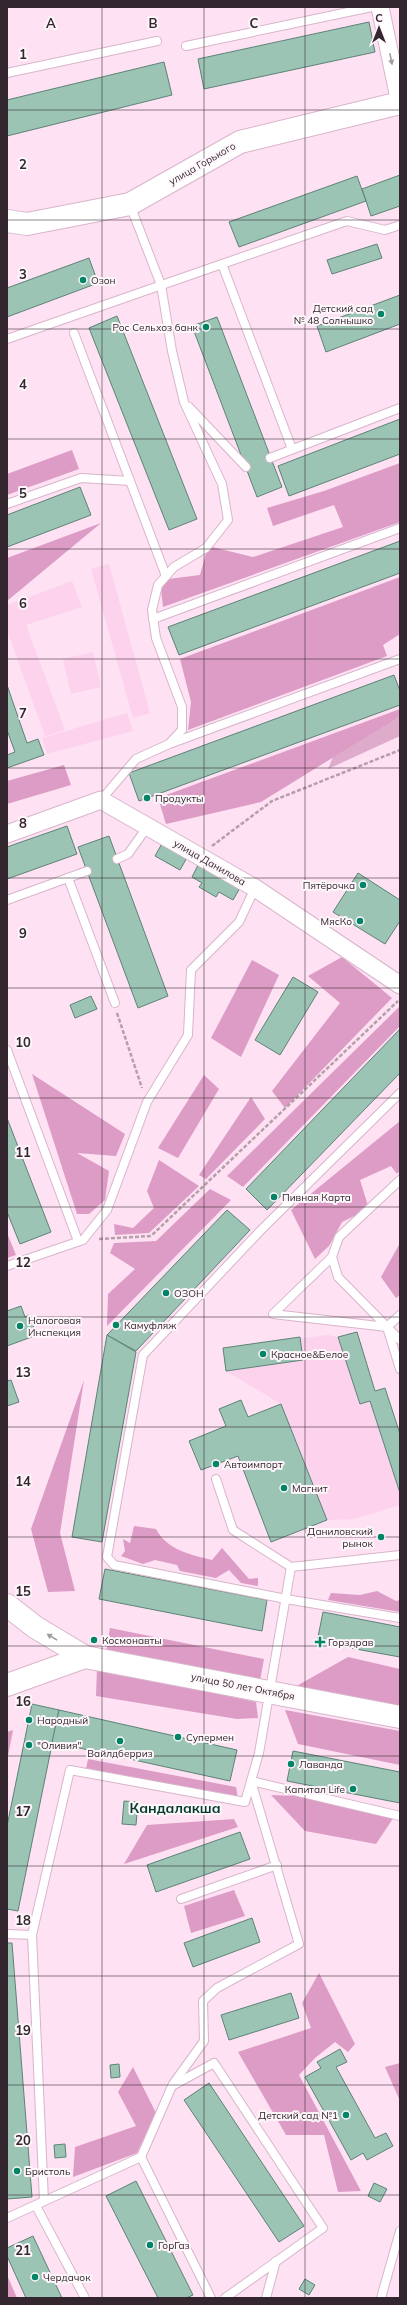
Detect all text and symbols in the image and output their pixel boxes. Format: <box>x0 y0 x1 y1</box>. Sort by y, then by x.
north arrow <box>359 8 399 48</box>
text: С <box>375 11 383 25</box>
text: A <box>46 15 56 31</box>
text: B <box>149 15 158 31</box>
text: C <box>250 15 259 31</box>
text: 1 <box>19 46 27 62</box>
one-way arrow <box>389 53 395 65</box>
street label: улица Горького <box>167 139 238 188</box>
text: 2 <box>19 156 27 172</box>
text: 3 <box>19 266 27 282</box>
place label: Озон <box>91 274 116 287</box>
marker: Озон <box>78 275 88 285</box>
place label: Детский сад № 48 Солнышко <box>294 302 373 327</box>
marker: Детский сад № 48 Солнышко <box>376 309 386 319</box>
place label: Рос Сельхоз банк <box>112 321 199 334</box>
marker: Рос Сельхоз банк <box>201 322 211 332</box>
text: 4 <box>19 376 27 392</box>
text: 5 <box>19 485 27 501</box>
text: 6 <box>19 595 27 611</box>
text: 7 <box>19 705 27 721</box>
place label: Продукты <box>155 792 203 805</box>
marker: Продукты <box>142 793 152 803</box>
text: 8 <box>19 815 27 831</box>
street label: улица Данилова <box>171 837 248 888</box>
place label: Пятёрочка <box>303 879 355 892</box>
marker: Пятёрочка <box>358 880 368 890</box>
place label: МясКо <box>321 915 352 928</box>
marker: МясКо <box>355 916 365 926</box>
text: 9 <box>19 925 27 941</box>
text: 10 <box>15 1034 31 1050</box>
text: 11 <box>15 1144 31 1160</box>
place label: Пивная Карта <box>282 1191 351 1204</box>
marker: Пивная Карта <box>269 1192 279 1202</box>
text: 12 <box>15 1254 31 1270</box>
place label: ОЗОН <box>174 1287 204 1300</box>
marker: ОЗОН <box>161 1288 171 1298</box>
place label: Налоговая Инспекция <box>28 1314 81 1339</box>
place label: Камуфляж <box>124 1319 177 1332</box>
marker: Камуфляж <box>111 1320 121 1330</box>
marker: Налоговая Инспекция <box>15 1321 25 1331</box>
place label: Красное&Белое <box>271 1348 349 1361</box>
marker: Красное&Белое <box>258 1349 268 1359</box>
text: 13 <box>15 1364 31 1380</box>
place label: Автоимпорт <box>224 1458 283 1471</box>
marker: Автоимпорт <box>211 1459 221 1469</box>
text: 14 <box>15 1473 31 1489</box>
place label: Магнит <box>292 1482 328 1495</box>
marker: Магнит <box>279 1483 289 1493</box>
place label: Даниловский рынок <box>307 1525 374 1550</box>
marker: Даниловский рынок <box>376 1532 386 1542</box>
text: 15 <box>15 1583 31 1599</box>
one-way arrow <box>46 1633 58 1640</box>
place label: Космонавты <box>102 1634 162 1647</box>
marker: Космонавты <box>89 1635 99 1645</box>
place label: Горздрав <box>328 1636 374 1649</box>
marker: Горздрав <box>315 1637 325 1647</box>
street label: улица 50 лет Октября <box>190 1670 296 1703</box>
text: 16 <box>15 1693 31 1709</box>
place label: Народный <box>37 1714 88 1727</box>
marker: Народный <box>24 1715 34 1725</box>
place label: Супермен <box>186 1731 234 1744</box>
marker: Супермен <box>173 1732 183 1742</box>
marker: Вайлдберриз <box>115 1736 125 1746</box>
place label: "Оливия" <box>37 1739 81 1752</box>
marker: "Оливия" <box>24 1740 34 1750</box>
place label: Вайлдберриз <box>87 1747 153 1760</box>
place label: Лаванда <box>299 1758 343 1771</box>
marker: Лаванда <box>286 1759 296 1769</box>
place label: Капитал Life <box>285 1783 345 1796</box>
marker: Капитал Life <box>348 1784 358 1794</box>
district label: Кандалакша <box>129 1799 221 1817</box>
text: 17 <box>15 1803 31 1819</box>
text: 18 <box>15 1912 31 1928</box>
text: 19 <box>15 2022 31 2038</box>
place label: Детский сад №1 <box>258 2109 338 2122</box>
marker: Детский сад №1 <box>341 2110 351 2120</box>
text: 20 <box>15 2132 31 2148</box>
place label: Бристоль <box>25 2165 71 2178</box>
marker: Бристоль <box>12 2166 22 2176</box>
place label: ГорГаз <box>158 2239 190 2252</box>
marker: ГорГаз <box>145 2240 155 2250</box>
text: 21 <box>15 2242 31 2258</box>
place label: Чердачок <box>43 2271 91 2284</box>
marker: Чердачок <box>30 2272 40 2282</box>

